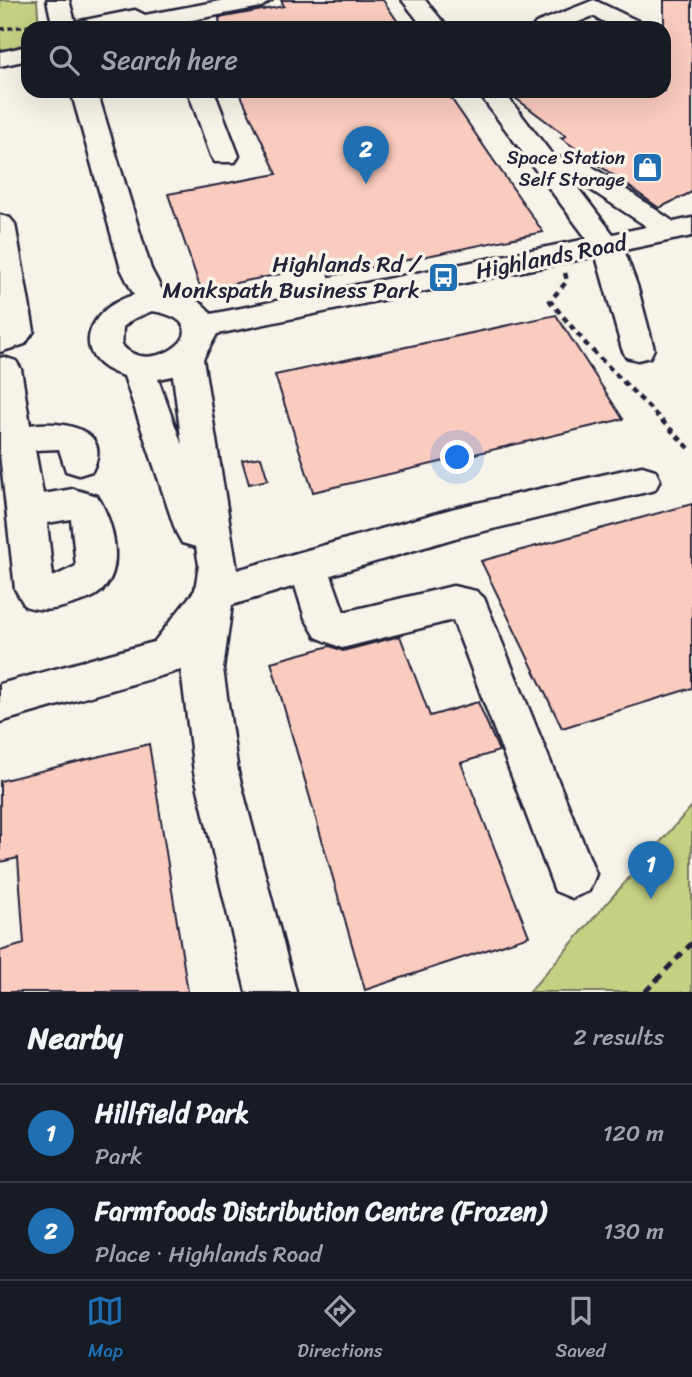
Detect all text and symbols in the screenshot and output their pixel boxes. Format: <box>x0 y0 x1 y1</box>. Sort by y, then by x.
search box <box>21 21 671 98</box>
text: Search here <box>101 37 238 83</box>
icon: search <box>45 41 83 79</box>
pin: 2 <box>343 126 389 184</box>
place label: Space Station Self Storage <box>507 141 625 196</box>
shop icon: Space Station Self Storage <box>631 151 665 185</box>
street label: Highlands Road <box>472 222 632 292</box>
place label: Highlands Rd / Monkspath Business Park <box>163 244 423 311</box>
bus stop icon: Highlands Rd / Monkspath Business Park <box>426 260 460 294</box>
your location <box>440 440 474 474</box>
pin: 1 <box>628 841 674 899</box>
text: Nearby <box>28 1011 123 1065</box>
text: 2 results <box>573 1017 664 1058</box>
text: Hillfield Park <box>95 1090 249 1136</box>
text: 1 <box>46 1113 56 1154</box>
text: 120 m <box>603 1113 664 1154</box>
text: Park <box>95 1136 142 1177</box>
text: Farmfoods Distribution Centre (Frozen) <box>95 1188 546 1234</box>
text: 2 <box>44 1211 58 1252</box>
text: 130 m <box>603 1211 664 1252</box>
text: Place · Highlands Road <box>95 1234 322 1275</box>
tab: Map <box>86 1292 124 1367</box>
tab: Directions <box>297 1292 383 1367</box>
tab: Saved <box>555 1292 606 1367</box>

